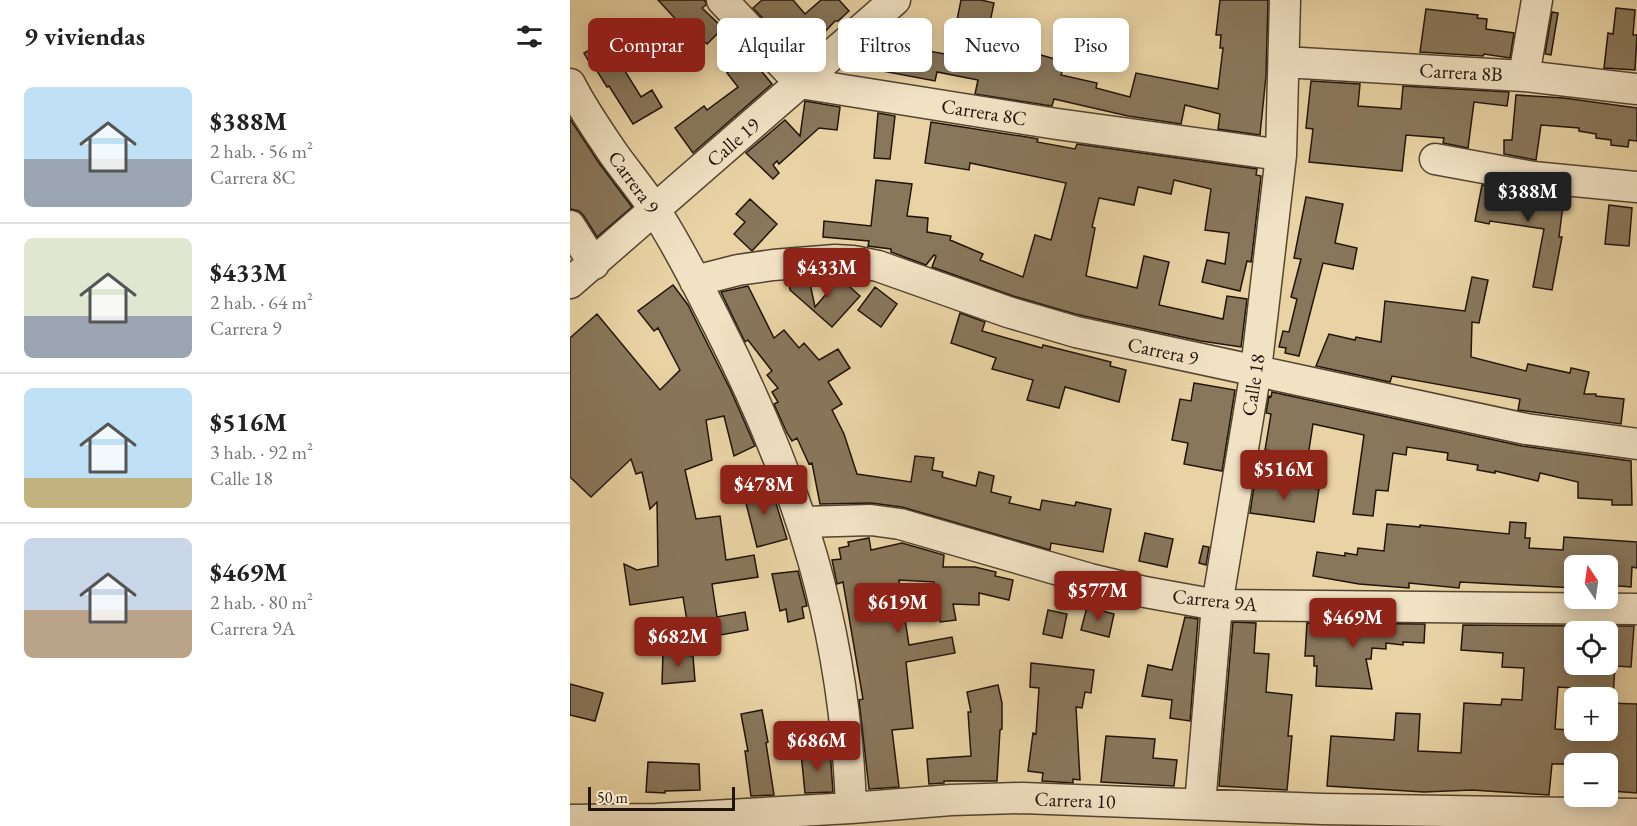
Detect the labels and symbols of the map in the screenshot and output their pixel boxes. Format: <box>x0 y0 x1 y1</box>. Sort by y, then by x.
street label: Carrera 8B <box>1419 57 1503 87</box>
street label: Carrera 8C <box>940 92 1028 132</box>
street label: Calle 19 <box>701 111 766 172</box>
street label: Carrera 9 <box>602 145 666 219</box>
pin: $388M <box>1486 172 1570 223</box>
pin: $433M <box>785 248 869 299</box>
street label: Carrera 9 <box>1125 331 1201 371</box>
street label: Calle 18 <box>1235 352 1271 418</box>
pin: $516M <box>1242 450 1326 501</box>
pin: $478M <box>722 465 806 516</box>
north arrow <box>1564 555 1618 609</box>
pin: $577M <box>1056 571 1140 622</box>
pin: $619M <box>856 583 940 634</box>
street label: Carrera 9A <box>1171 583 1259 617</box>
pin: $469M <box>1311 598 1395 649</box>
pin: $682M <box>636 617 720 668</box>
pin: $686M <box>775 721 859 772</box>
scale bar <box>588 784 735 812</box>
street label: Carrera 10 <box>1034 786 1116 814</box>

